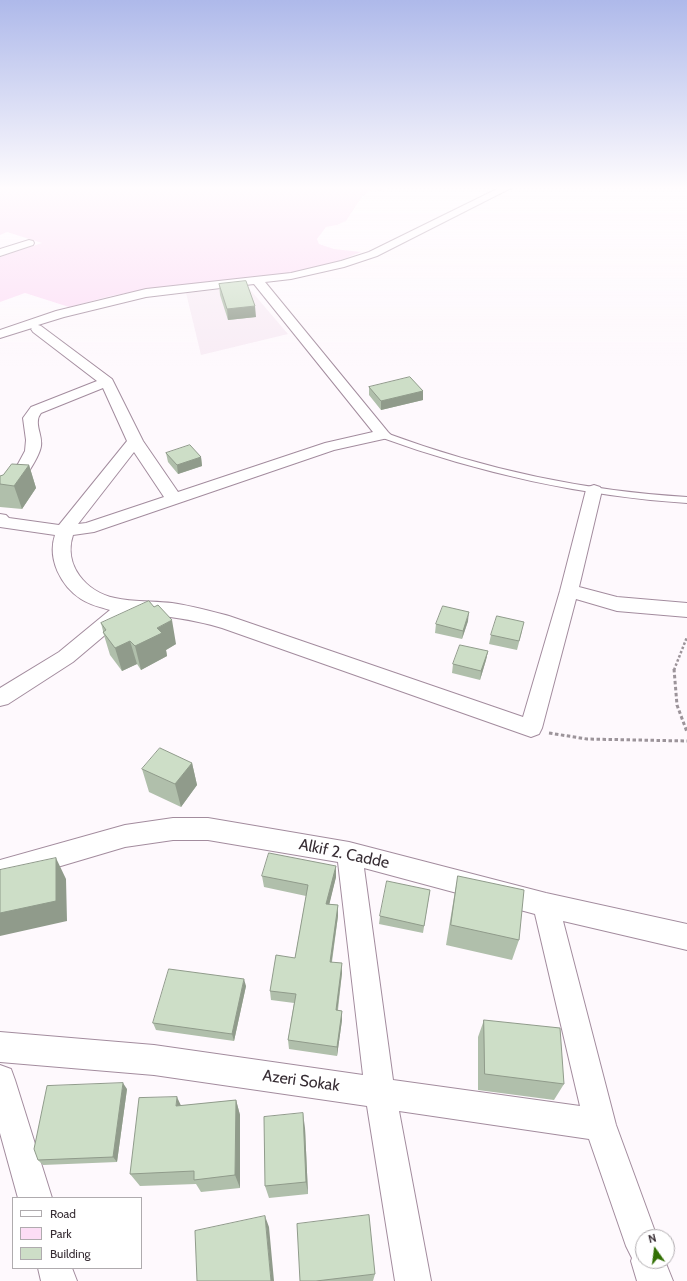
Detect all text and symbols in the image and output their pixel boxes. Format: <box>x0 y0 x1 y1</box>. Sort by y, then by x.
street label: Alkif 2. Cadde <box>297 835 391 873</box>
street label: Azeri Sokak <box>261 1066 341 1096</box>
legend <box>12 1197 142 1269</box>
text: Road <box>50 1206 76 1221</box>
text: Park <box>50 1226 72 1241</box>
north arrow <box>635 1229 675 1269</box>
text: N <box>647 1231 658 1246</box>
text: Building <box>50 1246 91 1261</box>

